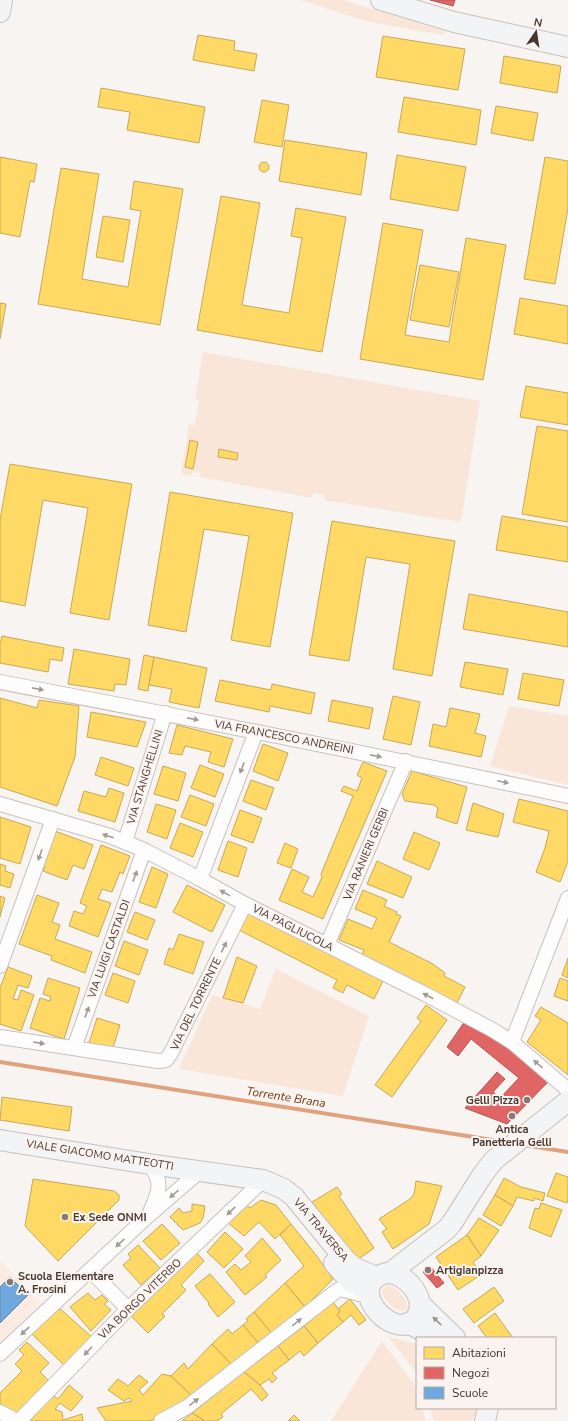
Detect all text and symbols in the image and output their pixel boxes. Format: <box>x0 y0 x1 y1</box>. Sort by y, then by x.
north arrow <box>516 12 556 52</box>
text: N <box>532 15 544 31</box>
one-way arrow <box>32 687 44 693</box>
one-way arrow <box>187 716 200 722</box>
street label: VIA FRANCESCO ANDREINI <box>212 716 355 758</box>
street label: VIA STANGHELLINI <box>123 728 167 827</box>
one-way arrow <box>370 753 382 759</box>
one-way arrow <box>239 762 245 774</box>
one-way arrow <box>497 780 509 786</box>
street label: VIA RANIERI GERBI <box>339 806 392 903</box>
one-way arrow <box>102 833 114 839</box>
one-way arrow <box>36 850 42 862</box>
one-way arrow <box>133 870 139 882</box>
one-way arrow <box>219 889 231 896</box>
street label: VIA LUIGI CASTALDI <box>84 898 134 1001</box>
street label: VIA PAGLIUCOLA <box>249 901 336 955</box>
one-way arrow <box>221 941 227 953</box>
street label: VIA DEL TORRENTE <box>167 955 225 1054</box>
one-way arrow <box>423 993 434 999</box>
one-way arrow <box>84 1005 90 1017</box>
one-way arrow <box>32 1040 45 1046</box>
one-way arrow <box>533 1060 544 1069</box>
water label: Torrente Brana <box>245 1083 327 1111</box>
place label: Gelli Pizza <box>466 1093 519 1108</box>
marker: Gelli Pizza <box>522 1095 532 1105</box>
marker: Antica Panetteria Gelli <box>507 1111 517 1121</box>
place label: Antica Panetteria Gelli <box>472 1122 552 1150</box>
street label: VIALE GIACOMO MATTEOTTI <box>24 1136 175 1174</box>
one-way arrow <box>169 1189 180 1198</box>
street label: VIA TRAVERSA <box>289 1194 352 1265</box>
one-way arrow <box>226 1206 236 1216</box>
place label: Ex Sede ONMI <box>73 1210 146 1225</box>
marker: Ex Sede ONMI <box>60 1212 70 1222</box>
one-way arrow <box>115 1238 125 1248</box>
street label: VIA BORGO VITERBO <box>94 1255 185 1343</box>
place label: Artigianpizza <box>436 1263 504 1278</box>
marker: Artigianpizza <box>423 1265 433 1275</box>
place label: Scuola Elementare A. Frosini <box>18 1269 114 1297</box>
marker: Scuola Elementare A. Frosini <box>5 1277 15 1287</box>
one-way arrow <box>432 1316 442 1326</box>
one-way arrow <box>291 1317 302 1326</box>
one-way arrow <box>19 1327 30 1336</box>
legend <box>416 1337 556 1409</box>
text: Abitazioni <box>452 1345 506 1361</box>
one-way arrow <box>83 1346 93 1356</box>
text: Negozi <box>452 1365 489 1381</box>
text: Scuole <box>452 1385 488 1401</box>
one-way arrow <box>189 1397 200 1406</box>

